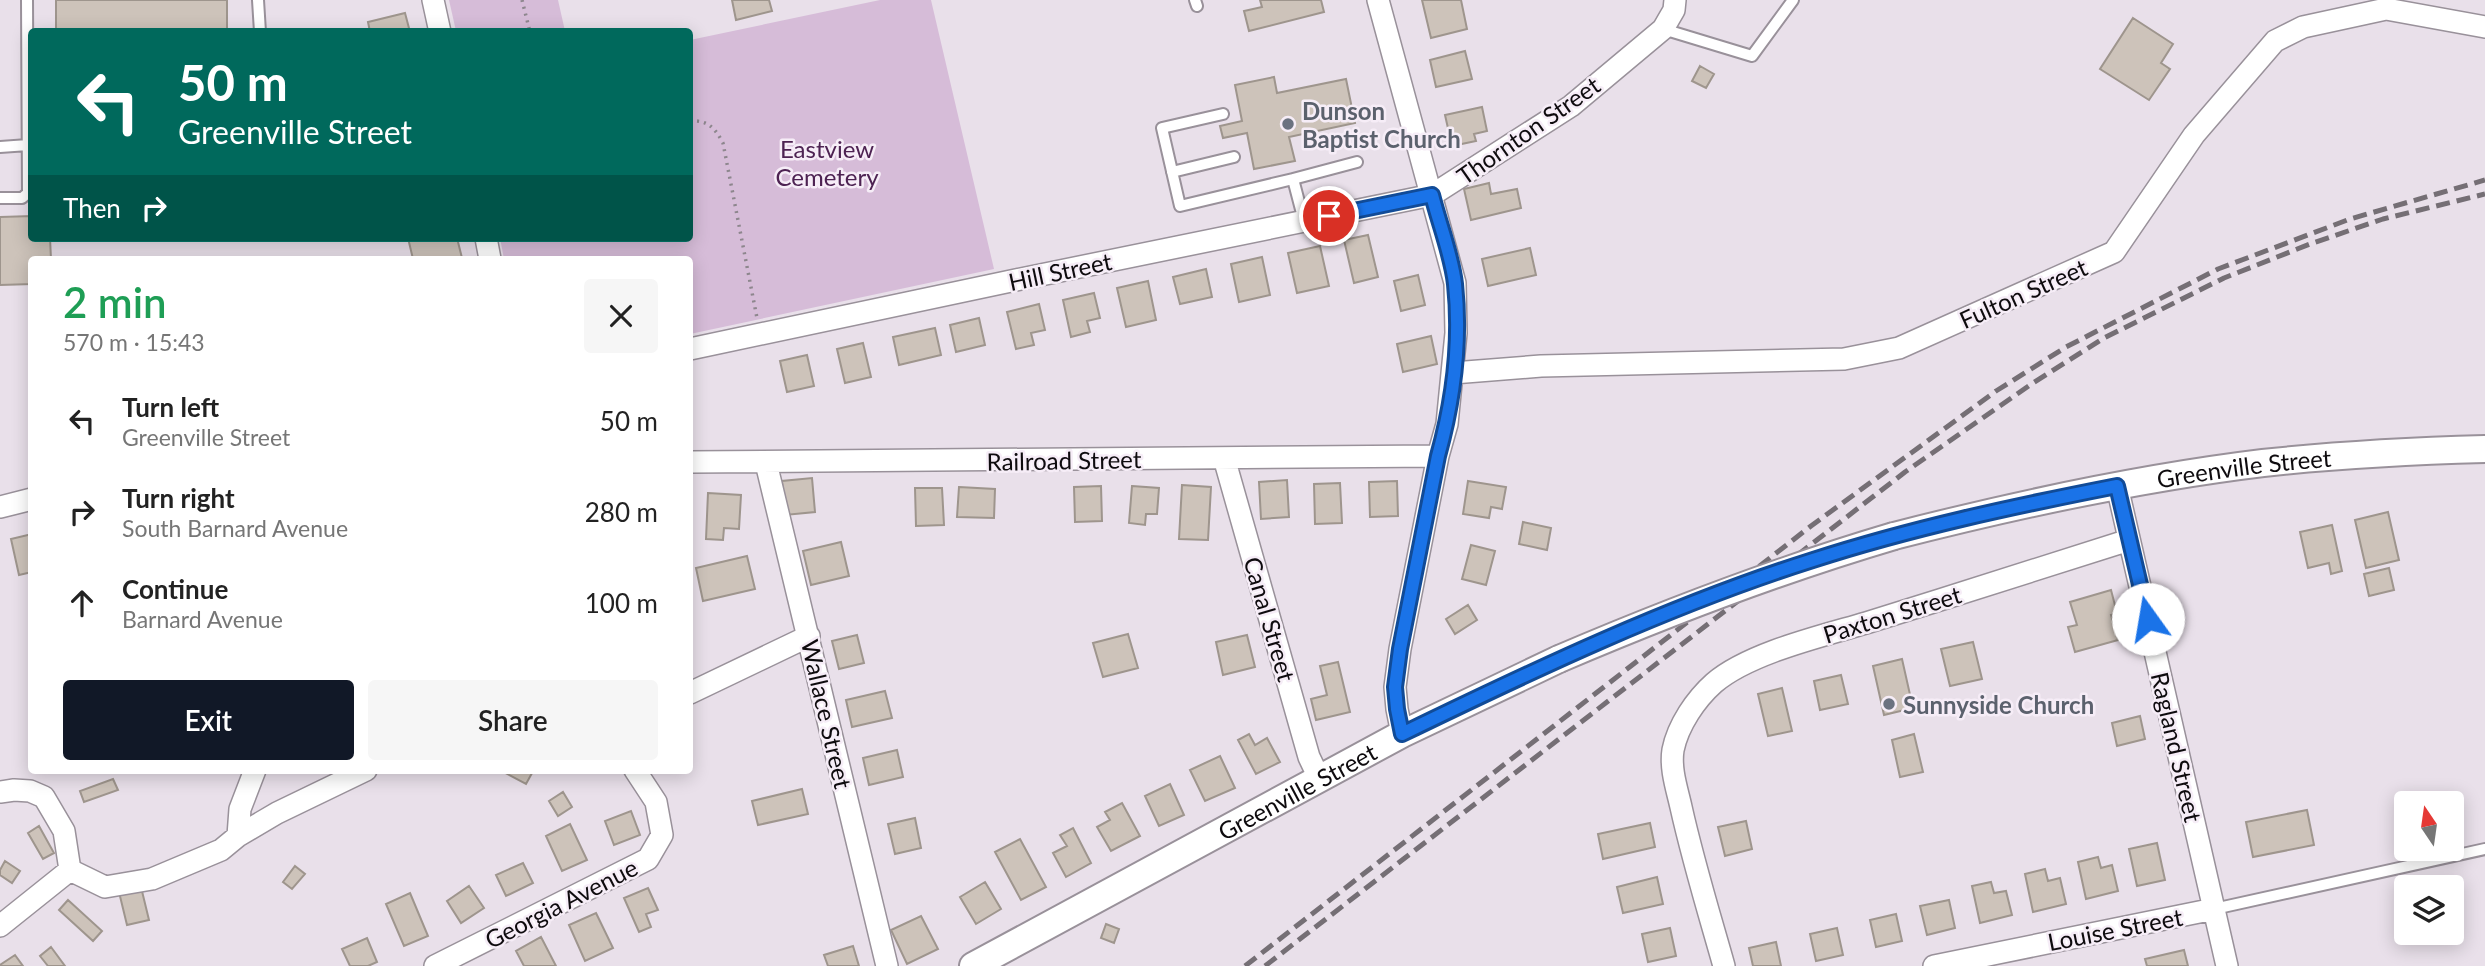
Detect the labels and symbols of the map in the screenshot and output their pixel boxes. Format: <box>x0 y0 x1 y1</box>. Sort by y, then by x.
street label: Thornton Street <box>1451 70 1605 190</box>
place label: Dunson Baptist Church <box>1302 96 1461 153</box>
marker: Dunson Baptist Church <box>1280 116 1296 132</box>
park label: Eastview Cemetery <box>775 134 879 191</box>
pin <box>1299 186 1359 246</box>
street label: Hill Street <box>1006 246 1115 296</box>
street label: Fulton Street <box>1955 252 2092 334</box>
street label: Greenville Street <box>2154 442 2333 493</box>
street label: Railroad Street <box>986 444 1142 476</box>
street label: Canal Street <box>1238 553 1302 685</box>
street label: Paxton Street <box>1819 579 1965 649</box>
position arrow <box>2111 582 2185 656</box>
street label: Wallace Street <box>796 637 858 792</box>
street label: Ragland Street <box>2146 669 2208 825</box>
place label: Sunnyside Church <box>1903 690 2094 719</box>
marker: Sunnyside Church <box>1881 696 1897 712</box>
street label: Greenville Street <box>1213 736 1381 845</box>
north arrow <box>2394 791 2464 861</box>
street label: Georgia Avenue <box>480 852 642 954</box>
street label: Louise Street <box>2045 902 2185 956</box>

